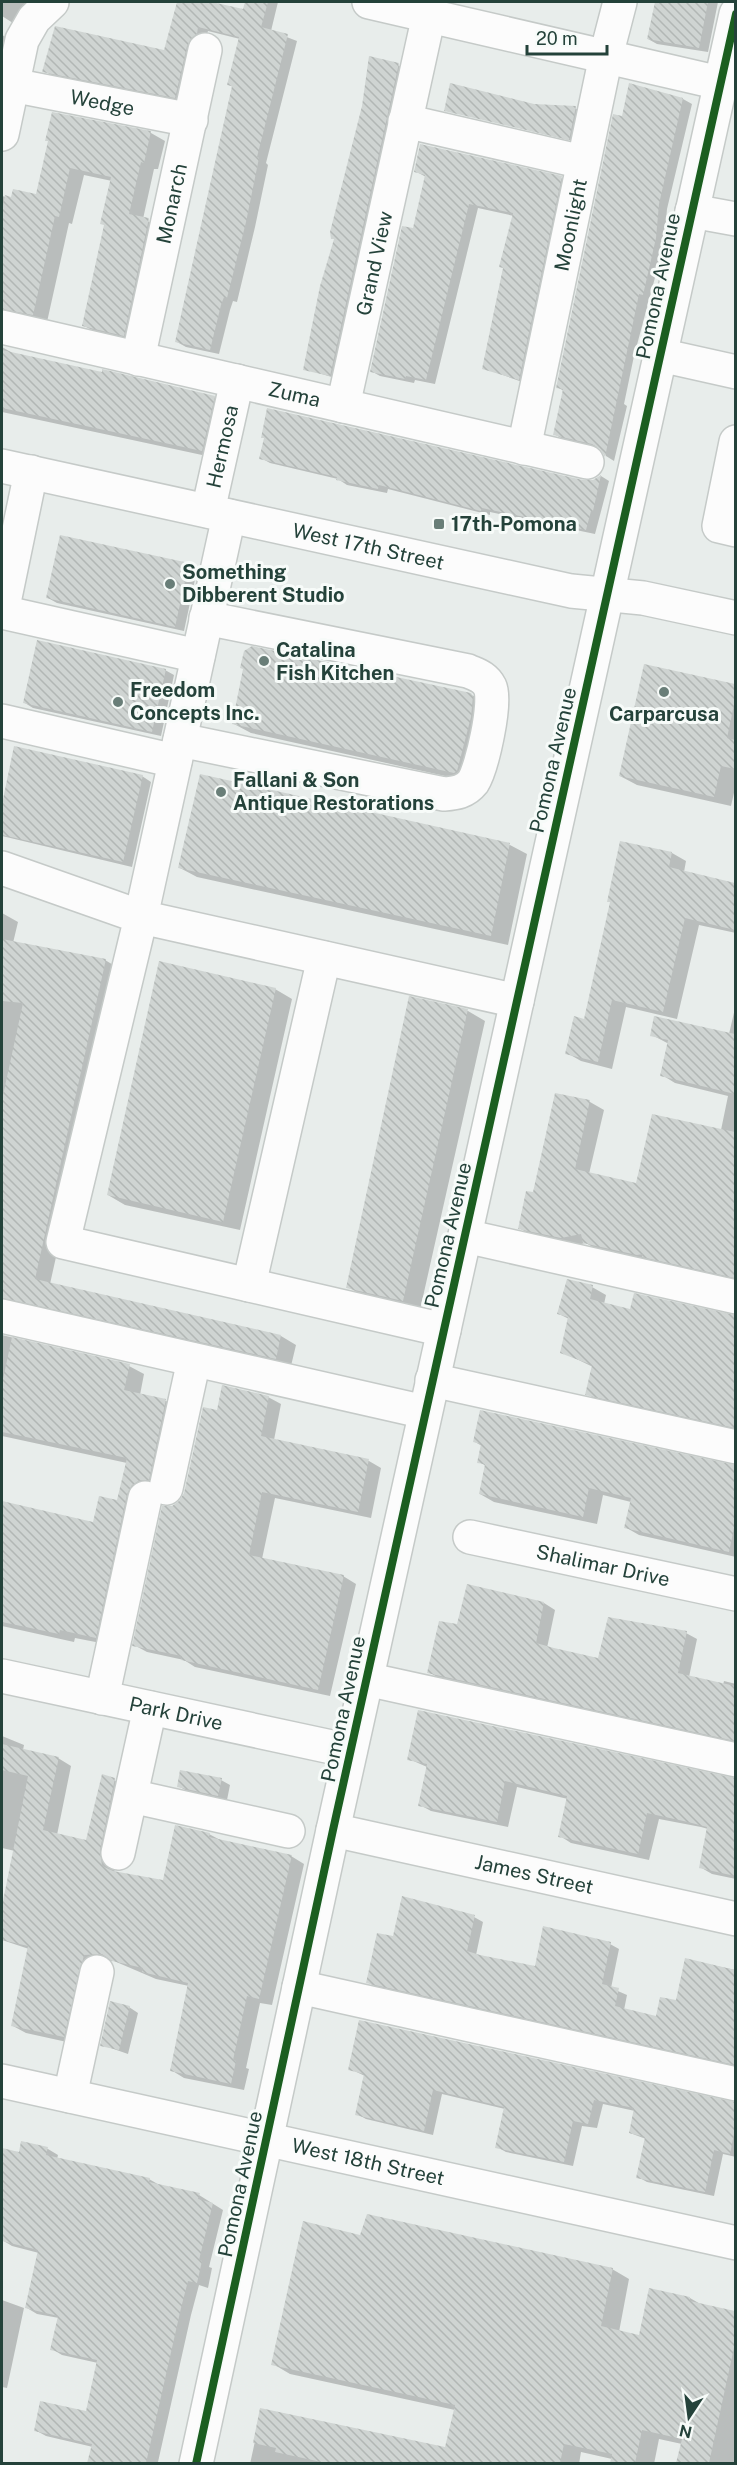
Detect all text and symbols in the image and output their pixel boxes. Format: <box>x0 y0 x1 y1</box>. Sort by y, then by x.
scale bar <box>527 18 606 56</box>
text: 20 m <box>536 28 578 49</box>
street label: Wedge <box>68 85 136 121</box>
street label: Monarch <box>151 161 192 246</box>
street label: Moonlight <box>549 176 592 273</box>
street label: Grand View <box>351 209 398 318</box>
street label: Pomona Avenue <box>631 211 685 361</box>
street label: Zuma <box>266 377 323 412</box>
street label: Hermosa <box>201 403 243 490</box>
place label: 17th-Pomona <box>451 512 577 536</box>
marker: 17th-Pomona <box>432 517 446 531</box>
street label: West 17th Street <box>290 518 446 575</box>
place label: Something Dibberent Studio <box>182 560 345 607</box>
marker: Something Dibberent Studio <box>163 577 177 591</box>
place label: Catalina Fish Kitchen <box>276 638 394 685</box>
marker: Catalina Fish Kitchen <box>257 654 271 668</box>
place label: Freedom Concepts Inc. <box>130 678 260 725</box>
street label: Pomona Avenue <box>525 685 581 835</box>
marker: Carparcusa <box>657 685 671 699</box>
marker: Freedom Concepts Inc. <box>111 695 125 709</box>
place label: Carparcusa <box>609 702 719 726</box>
place label: Fallani & Son Antique Restorations <box>233 768 434 815</box>
marker: Fallani & Son Antique Restorations <box>214 785 228 799</box>
street label: Pomona Avenue <box>420 1160 476 1310</box>
street label: Shalimar Drive <box>534 1540 672 1591</box>
street label: Pomona Avenue <box>316 1634 370 1784</box>
street label: Park Drive <box>127 1692 225 1735</box>
street label: James Street <box>473 1850 596 1899</box>
street label: Pomona Avenue <box>213 2109 267 2259</box>
street label: West 18th Street <box>290 2133 447 2190</box>
north arrow <box>659 2387 719 2447</box>
text: N <box>678 2420 694 2442</box>

